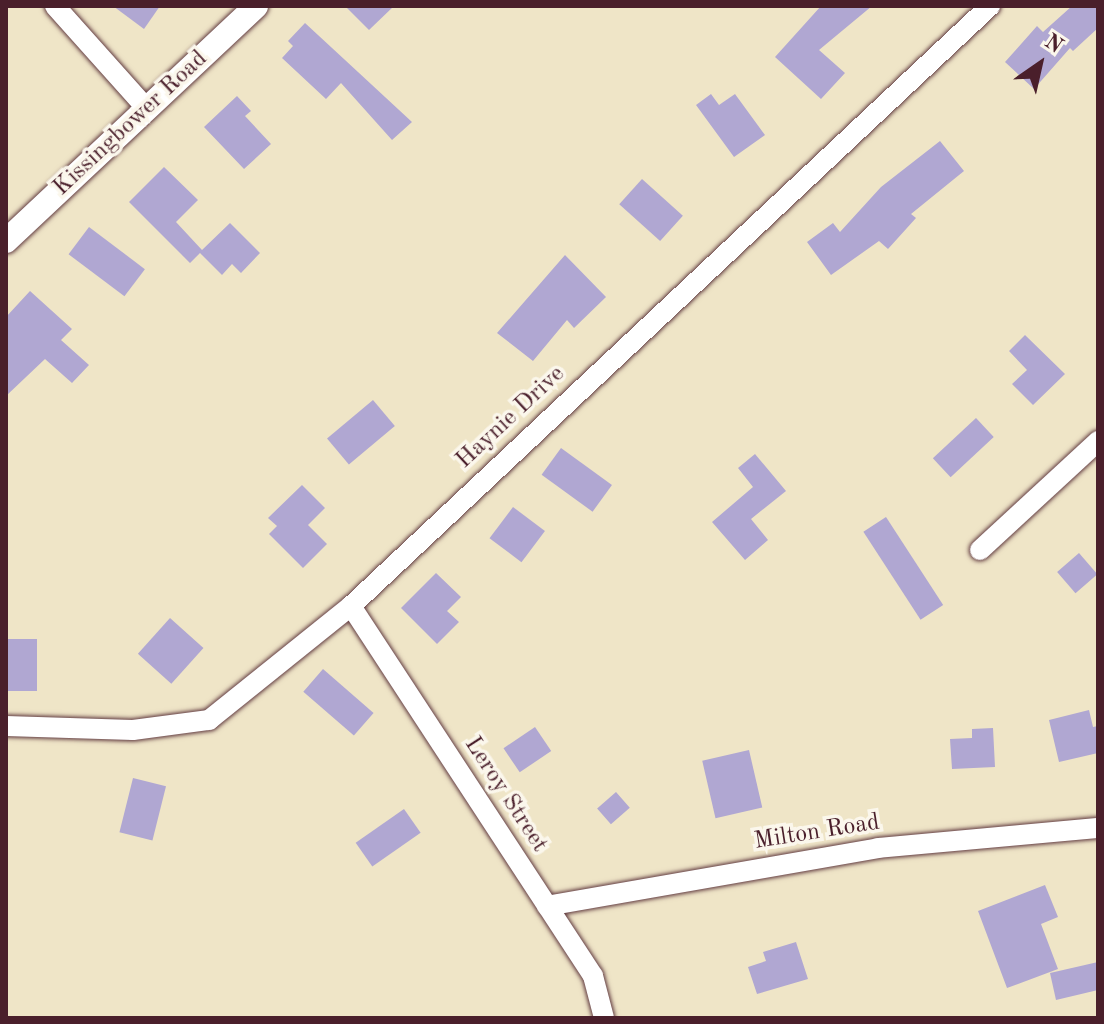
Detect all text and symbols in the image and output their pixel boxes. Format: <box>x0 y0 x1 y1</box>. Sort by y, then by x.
north arrow <box>1000 24 1080 104</box>
text: N <box>1040 30 1067 58</box>
street label: Kissingbower Road <box>48 45 214 203</box>
street label: Haynie Drive <box>451 360 571 476</box>
street label: Leroy Street <box>457 732 553 858</box>
street label: Milton Road <box>752 809 882 857</box>

